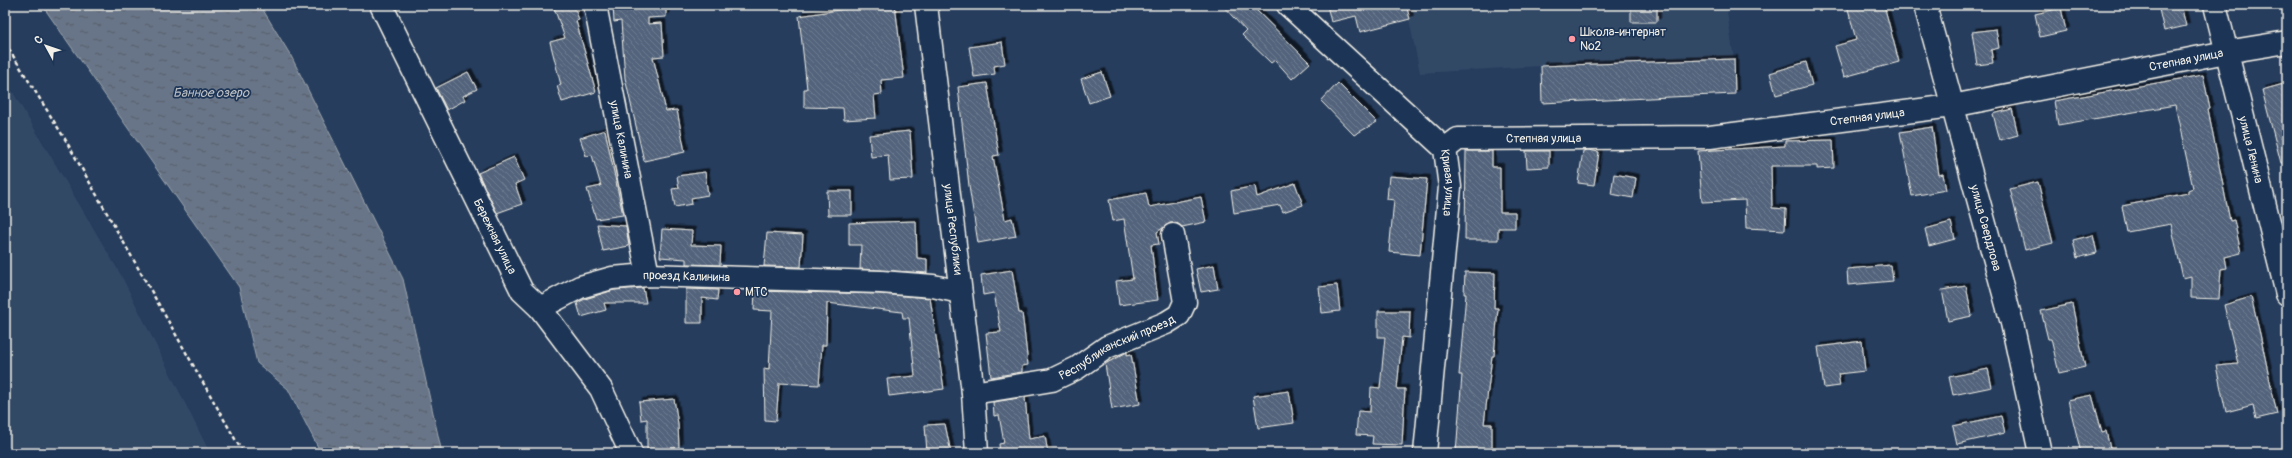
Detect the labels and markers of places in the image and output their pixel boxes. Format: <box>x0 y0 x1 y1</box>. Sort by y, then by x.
place label: Школа-интернат №2 <box>1580 25 1666 54</box>
marker: Школа-интернат №2 <box>1567 34 1577 44</box>
place label: МТС <box>745 285 768 300</box>
marker: МТС <box>732 287 742 297</box>

